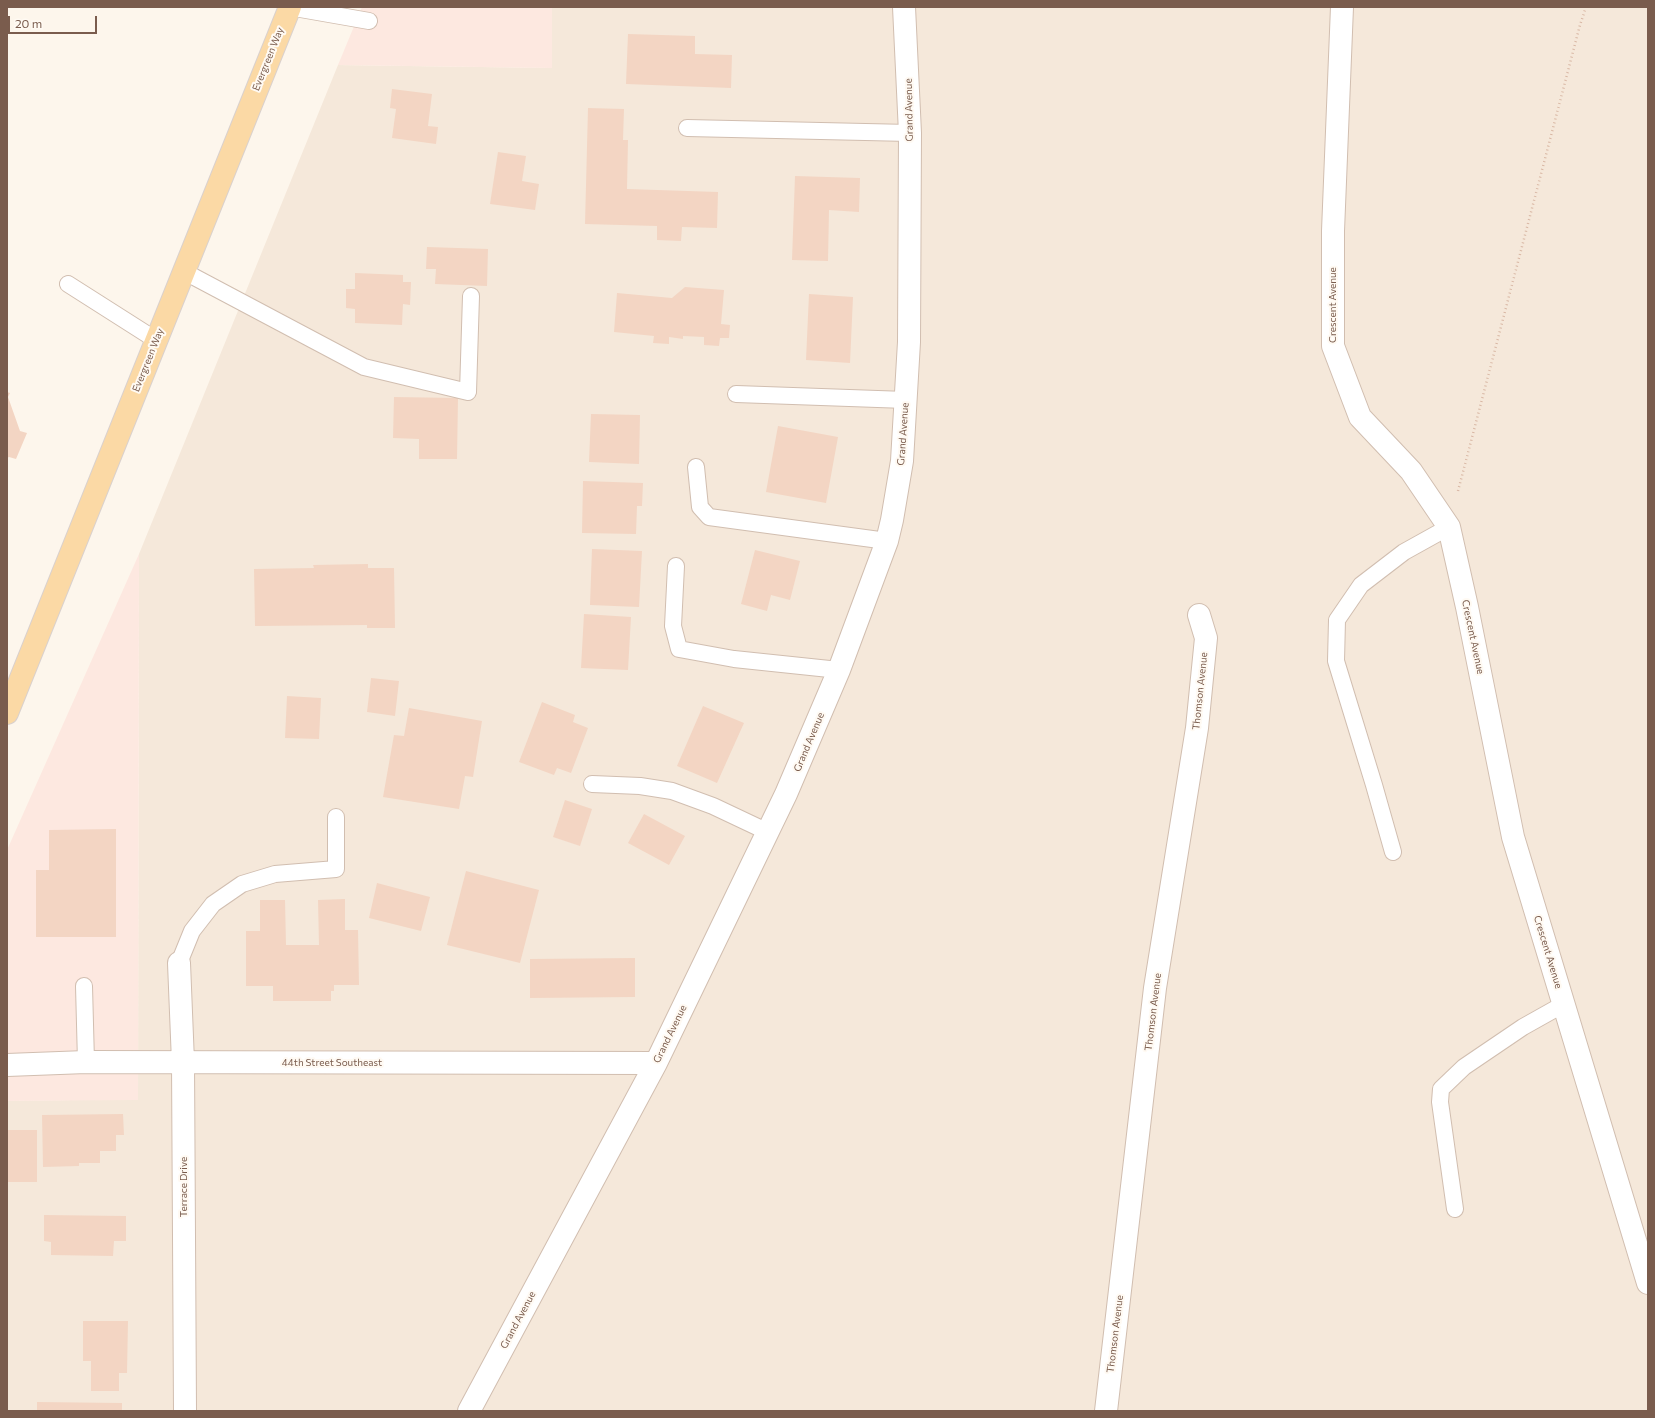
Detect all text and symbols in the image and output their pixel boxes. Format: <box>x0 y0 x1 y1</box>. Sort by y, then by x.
scale bar <box>10 8 99 34</box>
text: 20 m <box>15 16 42 30</box>
street label: Evergreen Way <box>250 26 286 92</box>
street label: Grand Avenue <box>902 78 916 142</box>
street label: Crescent Avenue <box>1327 267 1339 343</box>
street label: Evergreen Way <box>130 327 166 393</box>
street label: Grand Avenue <box>895 402 911 466</box>
street label: Crescent Avenue <box>1459 599 1487 675</box>
street label: Thomson Avenue <box>1190 651 1210 731</box>
street label: Grand Avenue <box>791 711 827 773</box>
street label: Crescent Avenue <box>1531 914 1565 990</box>
street label: Thomson Avenue <box>1142 972 1164 1052</box>
street label: Grand Avenue <box>651 1003 689 1065</box>
street label: 44th Street Southeast <box>282 1057 382 1069</box>
street label: Terrace Drive <box>178 1157 190 1217</box>
street label: Grand Avenue <box>498 1289 538 1351</box>
street label: Thomson Avenue <box>1104 1294 1126 1374</box>

